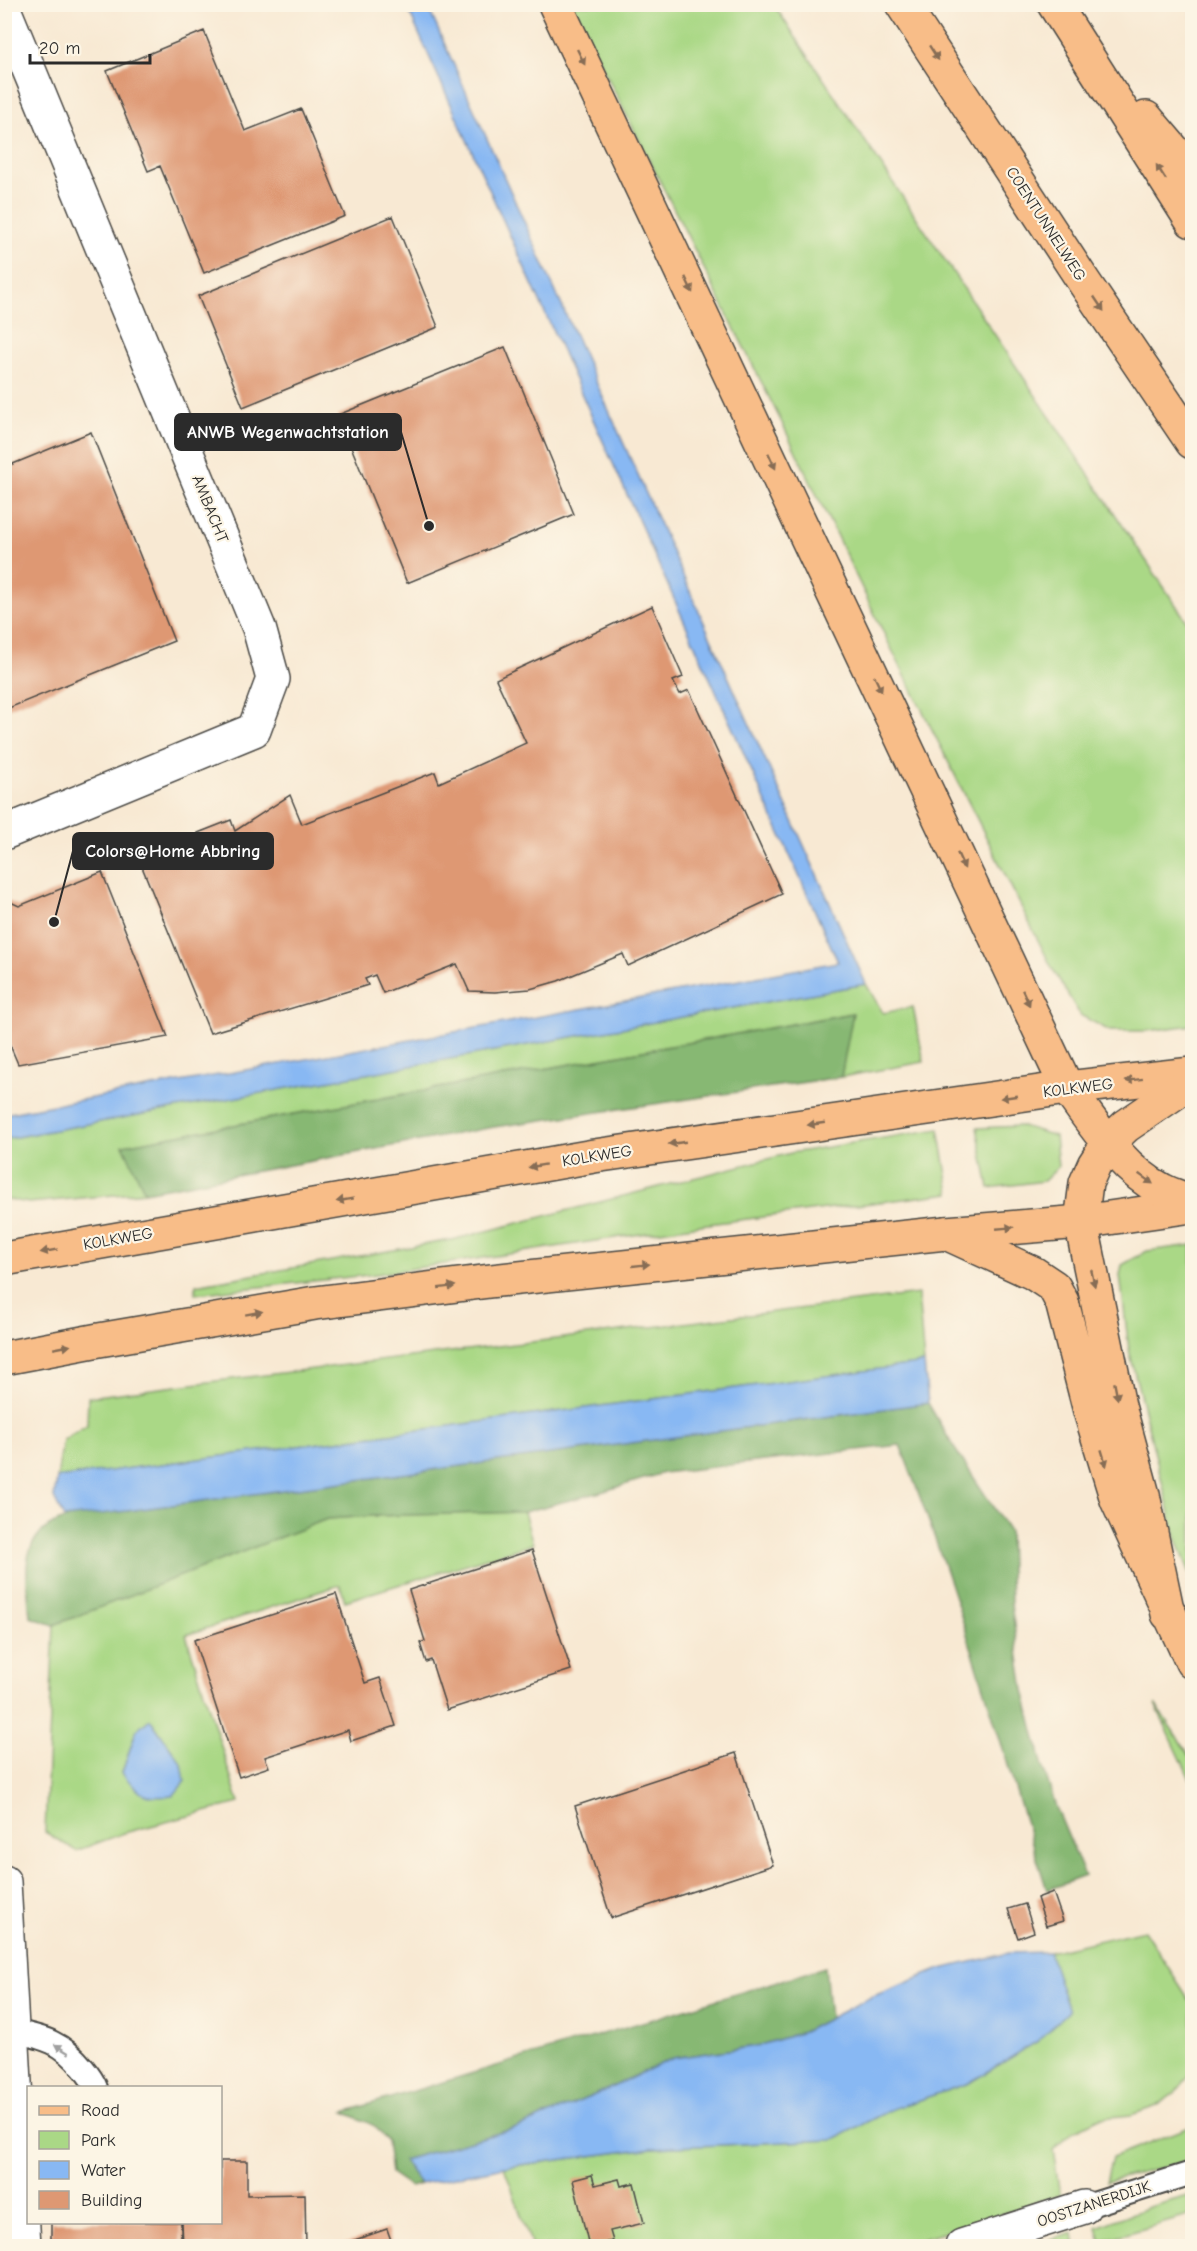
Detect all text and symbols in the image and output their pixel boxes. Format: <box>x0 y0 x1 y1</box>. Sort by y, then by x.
scale bar <box>30 27 150 65</box>
text: 20 m <box>39 38 80 59</box>
one-way arrow <box>929 45 940 62</box>
one-way arrow <box>576 49 585 66</box>
street label: COENTUNNELWEG <box>1002 164 1090 284</box>
one-way arrow <box>1156 164 1167 180</box>
one-way arrow <box>685 276 694 293</box>
one-way arrow <box>1093 296 1104 312</box>
callout: ANWB Wegenwachtstation <box>175 414 401 450</box>
text: ANWB Wegenwachtstation <box>187 422 389 443</box>
one-way arrow <box>768 453 777 470</box>
street label: AMBACHT <box>188 472 232 546</box>
one-way arrow <box>873 676 882 693</box>
callout: Colors@Home Abbring <box>73 833 273 869</box>
text: Colors@Home Abbring <box>85 841 261 862</box>
one-way arrow <box>956 852 965 869</box>
one-way arrow <box>1021 989 1030 1006</box>
street label: KOLKWEG <box>1042 1075 1114 1101</box>
one-way arrow <box>1125 1076 1144 1085</box>
one-way arrow <box>1000 1092 1019 1101</box>
one-way arrow <box>807 1119 826 1128</box>
one-way arrow <box>668 1139 687 1148</box>
street label: KOLKWEG <box>561 1142 633 1170</box>
one-way arrow <box>527 1162 546 1171</box>
one-way arrow <box>1137 1173 1153 1185</box>
one-way arrow <box>335 1195 354 1204</box>
street label: KOLKWEG <box>82 1224 154 1254</box>
one-way arrow <box>995 1224 1014 1233</box>
one-way arrow <box>39 1247 58 1256</box>
one-way arrow <box>632 1261 651 1270</box>
one-way arrow <box>1089 1269 1098 1288</box>
one-way arrow <box>438 1282 457 1291</box>
one-way arrow <box>245 1309 264 1318</box>
one-way arrow <box>53 1342 72 1351</box>
one-way arrow <box>1112 1382 1121 1401</box>
one-way arrow <box>1100 1449 1110 1467</box>
one-way arrow <box>54 2043 70 2054</box>
legend <box>27 2086 222 2224</box>
text: Road <box>81 2100 120 2121</box>
text: Park <box>81 2130 116 2151</box>
text: Water <box>81 2160 126 2181</box>
street label: OOSTZANERDIJK <box>1035 2177 1153 2231</box>
text: Building <box>81 2190 143 2211</box>

